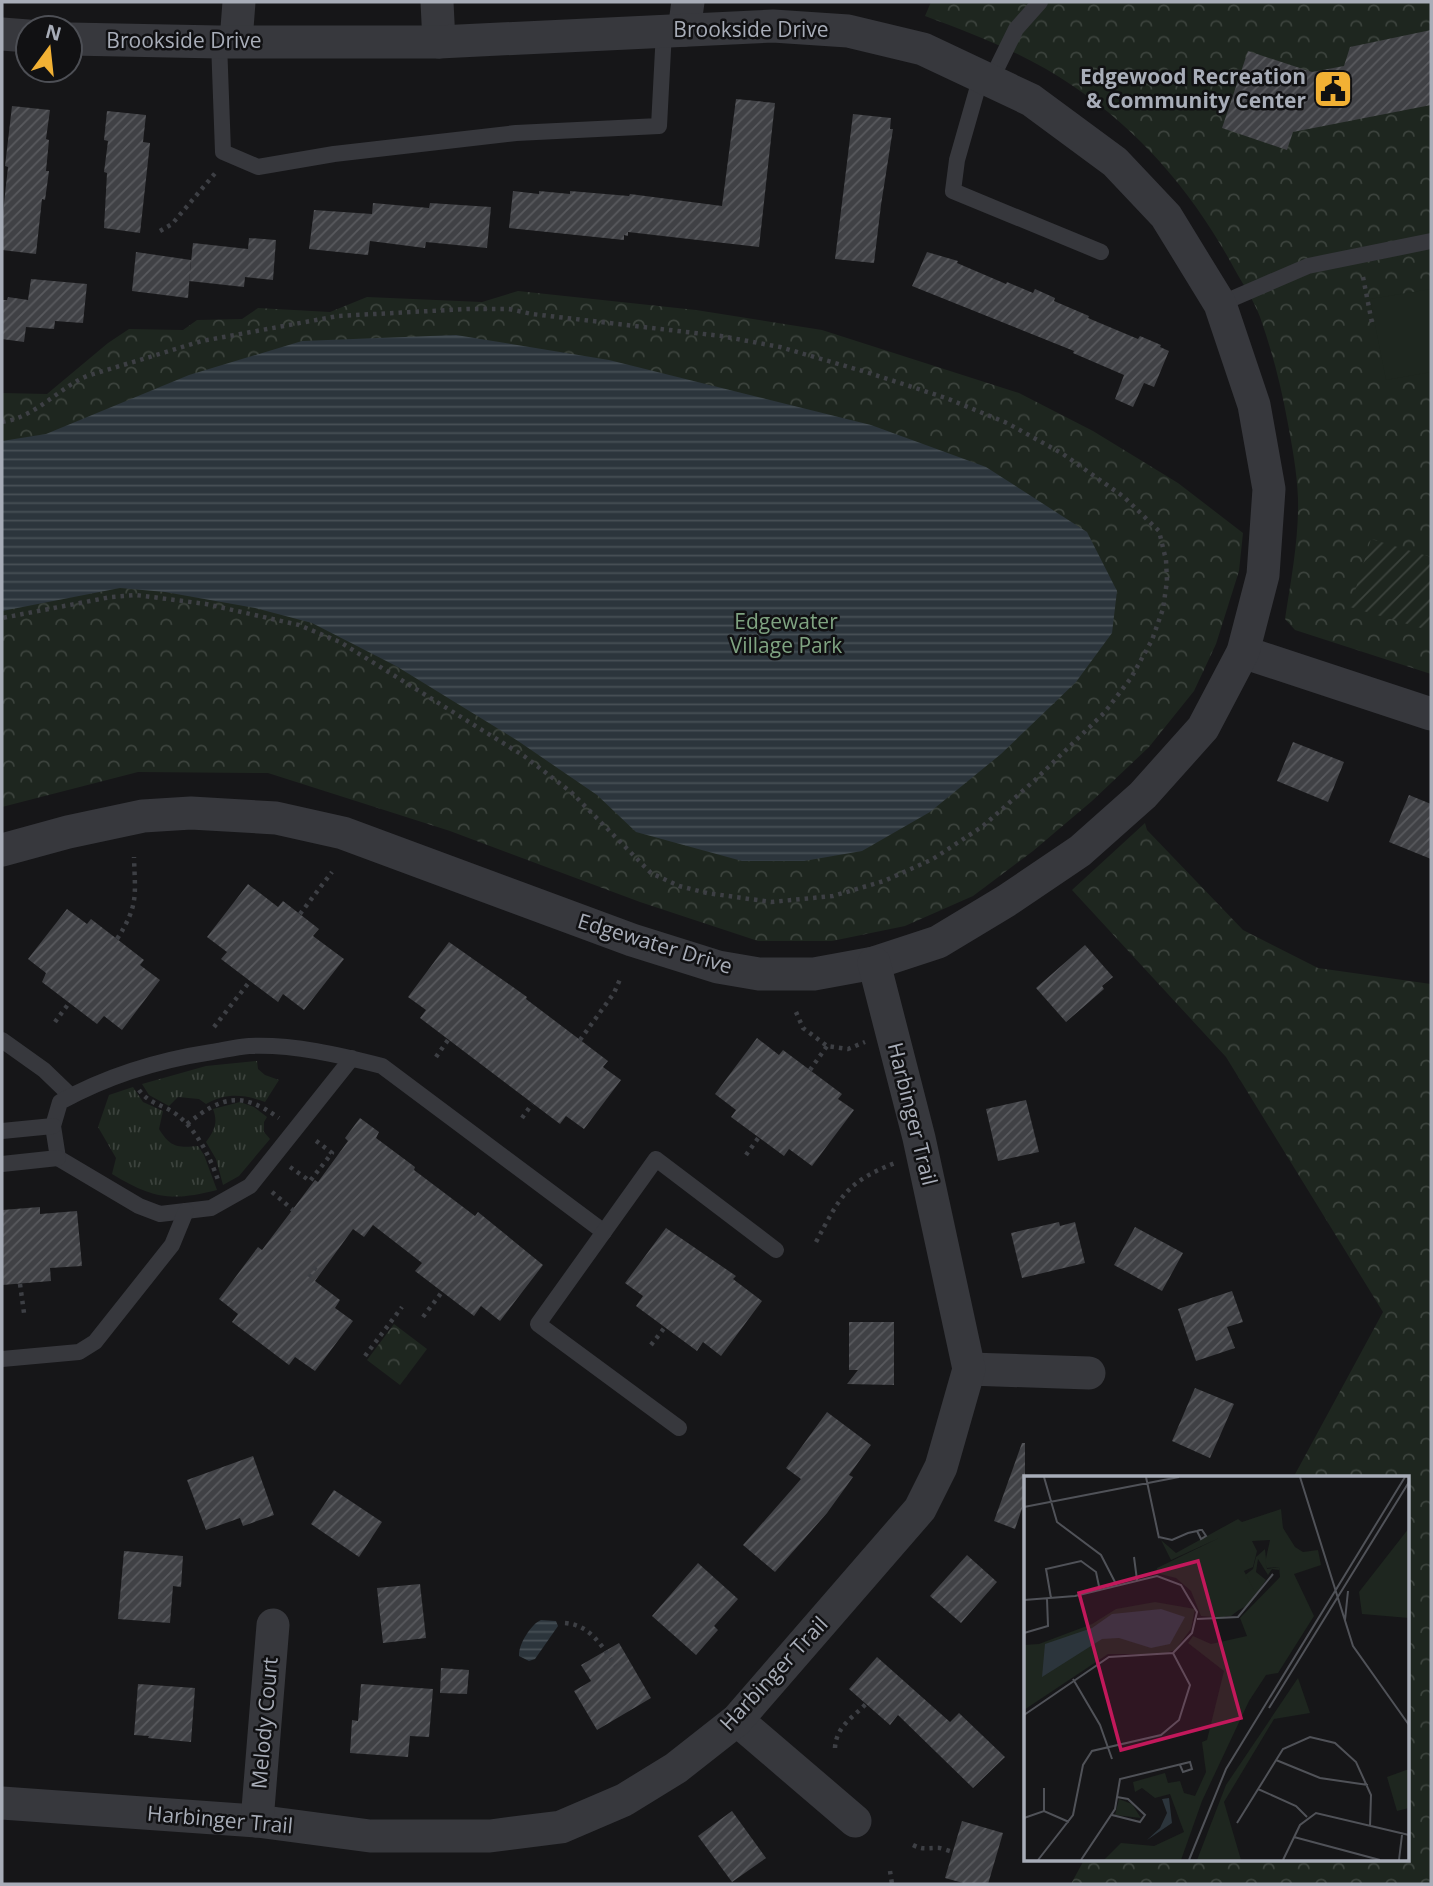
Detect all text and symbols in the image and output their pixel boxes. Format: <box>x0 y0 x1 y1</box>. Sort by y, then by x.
north arrow <box>14 14 84 84</box>
street label: Brookside Drive <box>673 15 829 43</box>
text: N <box>43 18 64 47</box>
street label: Brookside Drive <box>106 26 262 54</box>
place label: Edgewood Recreation & Community Center <box>1080 62 1306 114</box>
public building icon: Edgewood Recreation & Community Center <box>1312 68 1354 110</box>
park label: Edgewater Village Park <box>730 607 842 659</box>
street label: Edgewater Drive <box>575 906 736 980</box>
street label: Harbinger Trail <box>882 1039 944 1188</box>
inset map <box>1024 1476 1408 1862</box>
street label: Harbinger Trail <box>713 1610 833 1736</box>
street label: Melody Court <box>244 1656 284 1790</box>
street label: Harbinger Trail <box>146 1799 294 1839</box>

